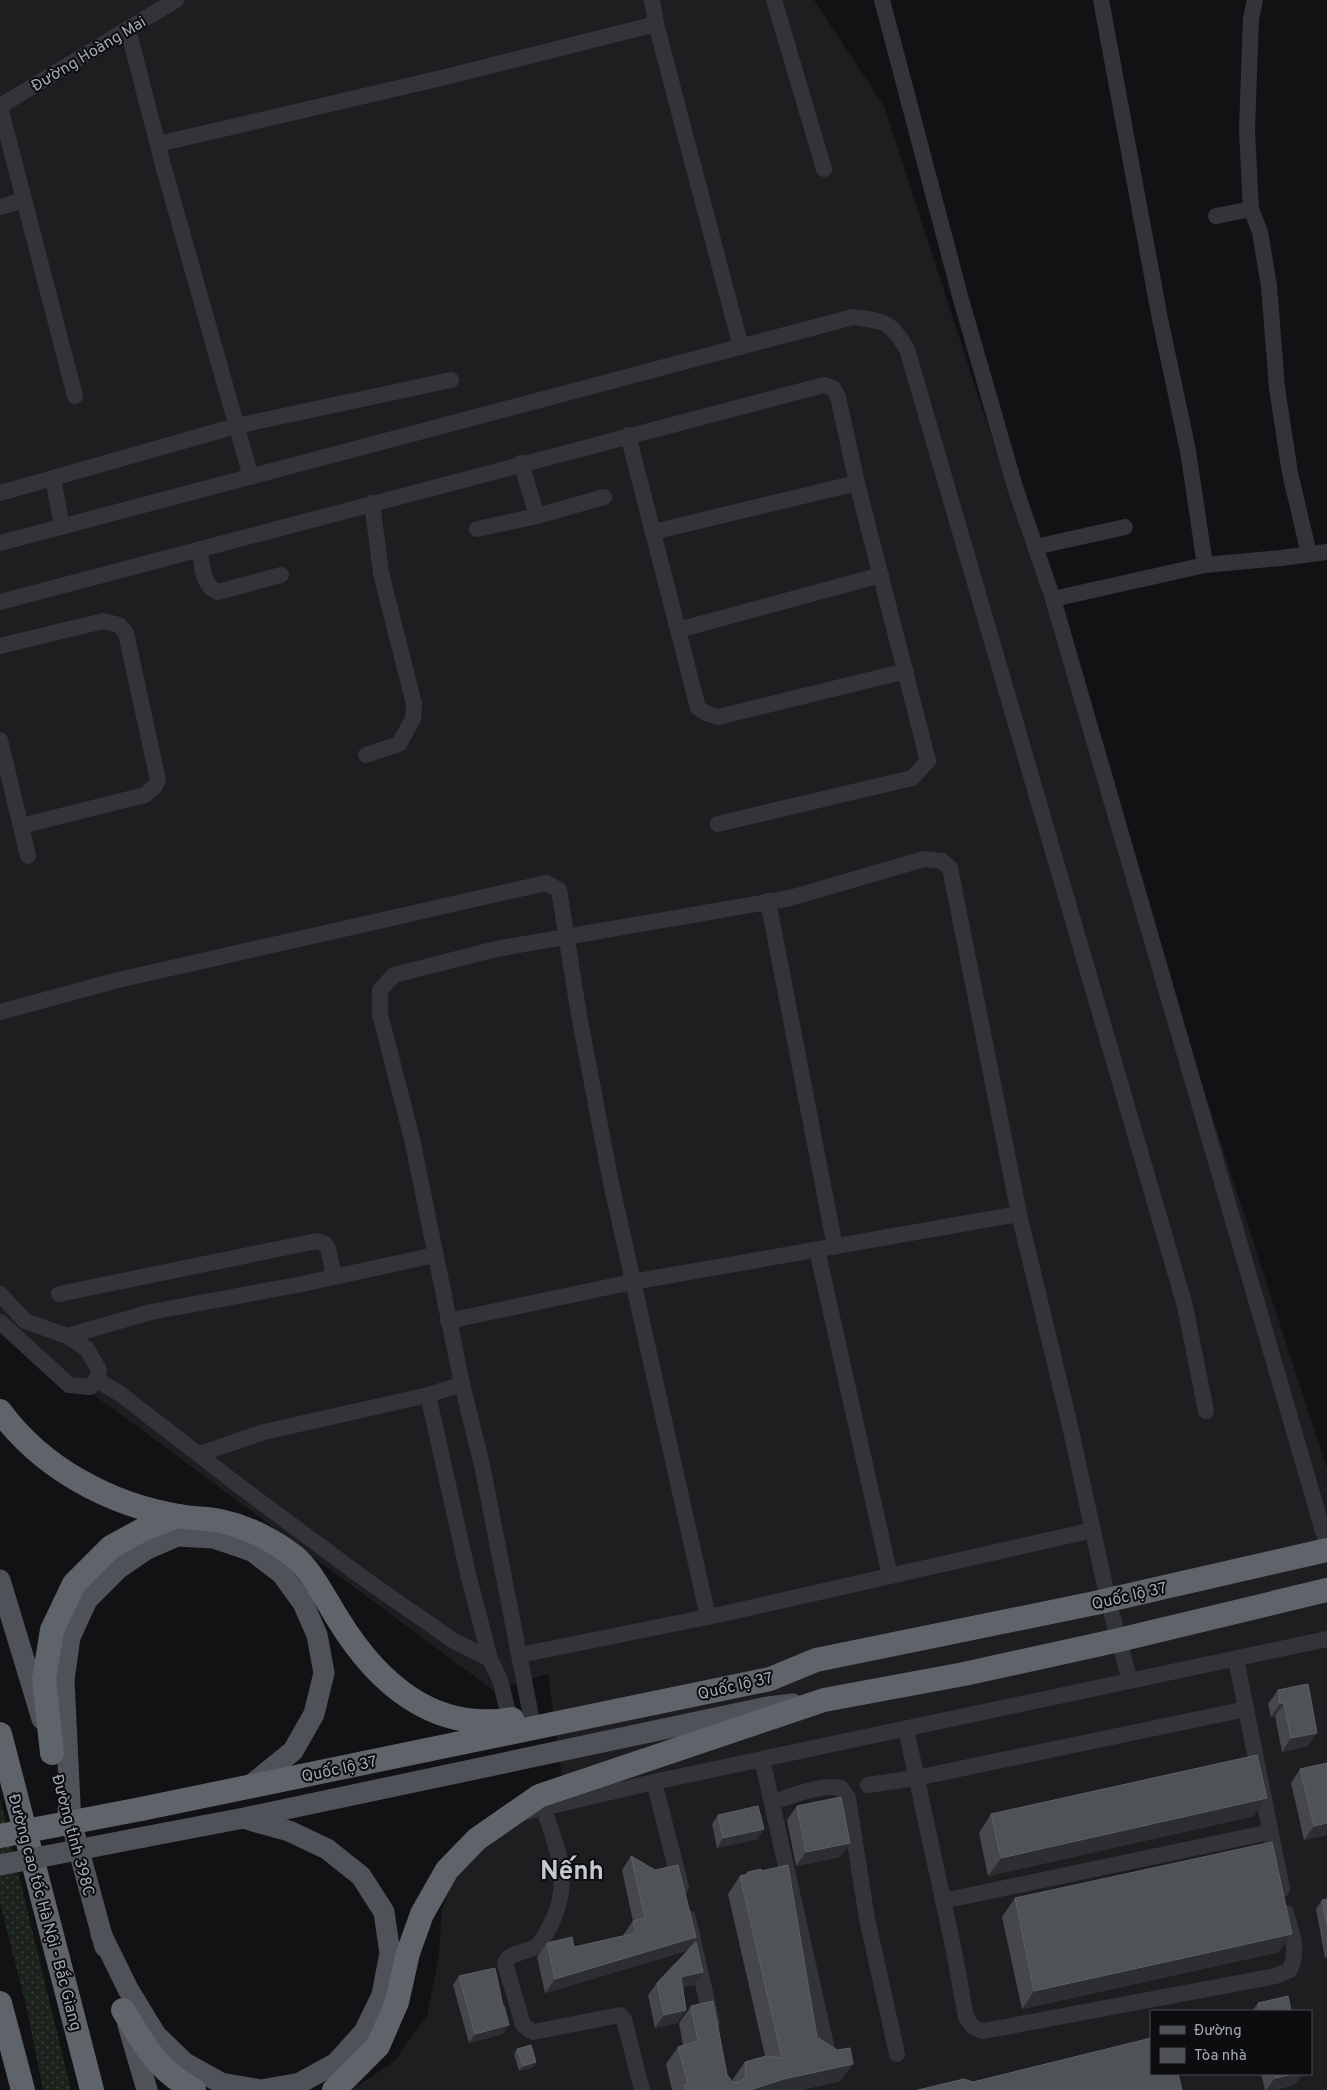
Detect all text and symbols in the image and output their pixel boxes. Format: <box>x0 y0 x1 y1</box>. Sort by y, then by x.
street label: Đường Hoàng Mai <box>28 13 150 97</box>
street label: Quốc lộ 37 <box>1090 1578 1169 1615</box>
street label: Quốc lộ 37 <box>696 1668 775 1705</box>
street label: Quốc lộ 37 <box>300 1751 379 1788</box>
street label: Đường tỉnh 398C <box>46 1772 98 1899</box>
street label: Đường cao tốc Hà Nội - Bắc Giang <box>3 1791 87 2033</box>
district label: Nếnh <box>540 1855 604 1889</box>
legend <box>1150 2010 1312 2075</box>
text: Đường <box>1194 2022 1242 2041</box>
text: Tòa nhà <box>1194 2047 1247 2066</box>

